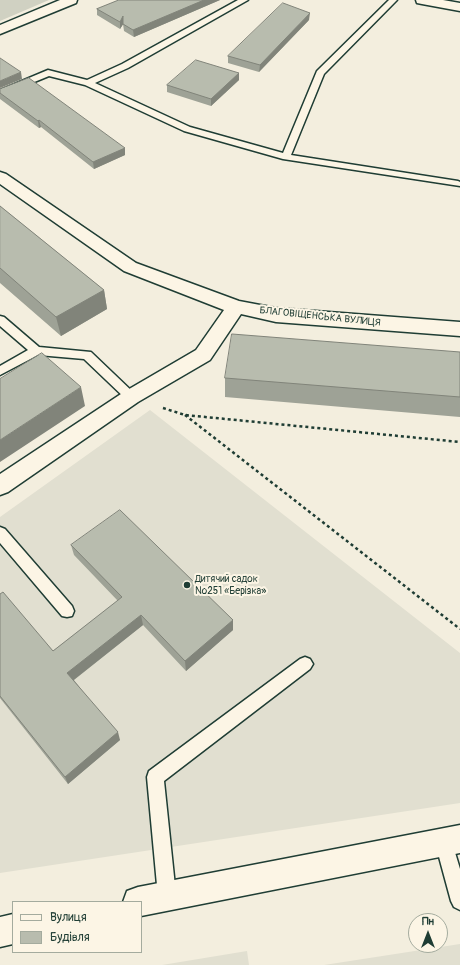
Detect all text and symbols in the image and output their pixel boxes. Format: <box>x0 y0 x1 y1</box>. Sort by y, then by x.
street label: БЛАГОВІЩЕНСЬКА ВУЛИЦЯ <box>259 305 381 329</box>
place label: Дитячий садок №251 «Берізка» <box>195 573 266 596</box>
marker: Дитячий садок №251 «Берізка» <box>182 580 192 590</box>
legend <box>12 901 142 953</box>
text: Вулиця <box>50 910 87 925</box>
north arrow <box>408 913 448 953</box>
text: Пн <box>422 915 434 928</box>
text: Будівля <box>50 930 90 945</box>

